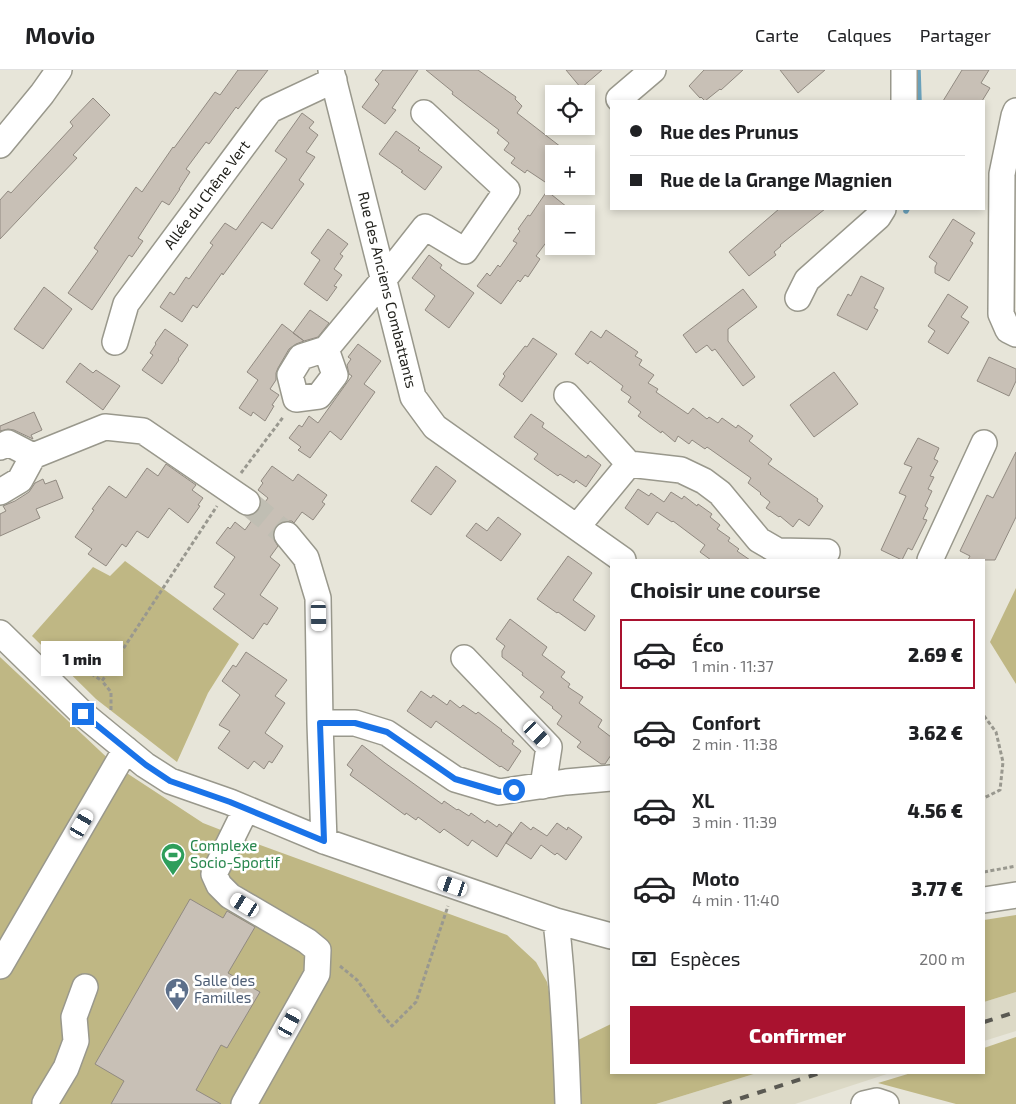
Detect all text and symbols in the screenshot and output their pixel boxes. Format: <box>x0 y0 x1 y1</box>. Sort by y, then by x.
text: Movio <box>25 20 95 49</box>
text: Carte <box>755 24 799 46</box>
text: Calques <box>827 24 892 46</box>
text: Partager <box>920 24 991 46</box>
map controls <box>545 85 595 255</box>
button: locate <box>545 85 595 135</box>
text: Rue des Prunus <box>660 120 799 143</box>
street label: Allée du Chêne Vert <box>159 136 253 252</box>
button: + <box>545 145 595 195</box>
text: Rue de la Grange Magnien <box>660 168 892 191</box>
street label: Rue des Anciens Combattants <box>355 190 421 390</box>
button: − <box>545 205 595 255</box>
text: Choisir une course <box>630 576 821 602</box>
car <box>311 601 326 631</box>
icon: car <box>632 632 677 677</box>
text: Éco <box>692 633 724 656</box>
callout: 1 min <box>42 642 124 676</box>
text: 2.69 € <box>908 643 963 666</box>
text: 1 min <box>62 649 102 668</box>
text: 1 min · 11:37 <box>692 656 774 675</box>
route end <box>72 703 94 725</box>
icon: car <box>632 710 677 755</box>
text: Confort <box>692 711 760 734</box>
car <box>521 718 552 750</box>
text: 3.62 € <box>908 721 963 744</box>
text: 2 min · 11:38 <box>692 734 778 753</box>
route start <box>503 779 525 801</box>
icon: car <box>632 788 677 833</box>
text: XL <box>692 789 714 812</box>
text: 4.56 € <box>908 799 963 822</box>
car <box>68 807 95 841</box>
text: 3 min · 11:39 <box>692 812 777 831</box>
place label: Complexe Socio-Sportif <box>190 836 280 871</box>
sports icon: Complexe Socio-Sportif <box>160 842 186 876</box>
icon: car <box>632 866 677 911</box>
text: Moto <box>692 867 740 890</box>
car <box>436 874 469 898</box>
text: 3.77 € <box>911 877 963 900</box>
text: 4 min · 11:40 <box>692 890 780 909</box>
car <box>228 891 261 919</box>
icon: cash <box>630 945 658 973</box>
text: Espèces <box>670 947 741 970</box>
text: 200 m <box>919 949 965 968</box>
place label: Salle des Familles <box>194 971 255 1006</box>
public building icon: Salle des Familles <box>164 977 190 1011</box>
car <box>276 1006 303 1040</box>
button: Confirmer <box>630 1006 965 1064</box>

